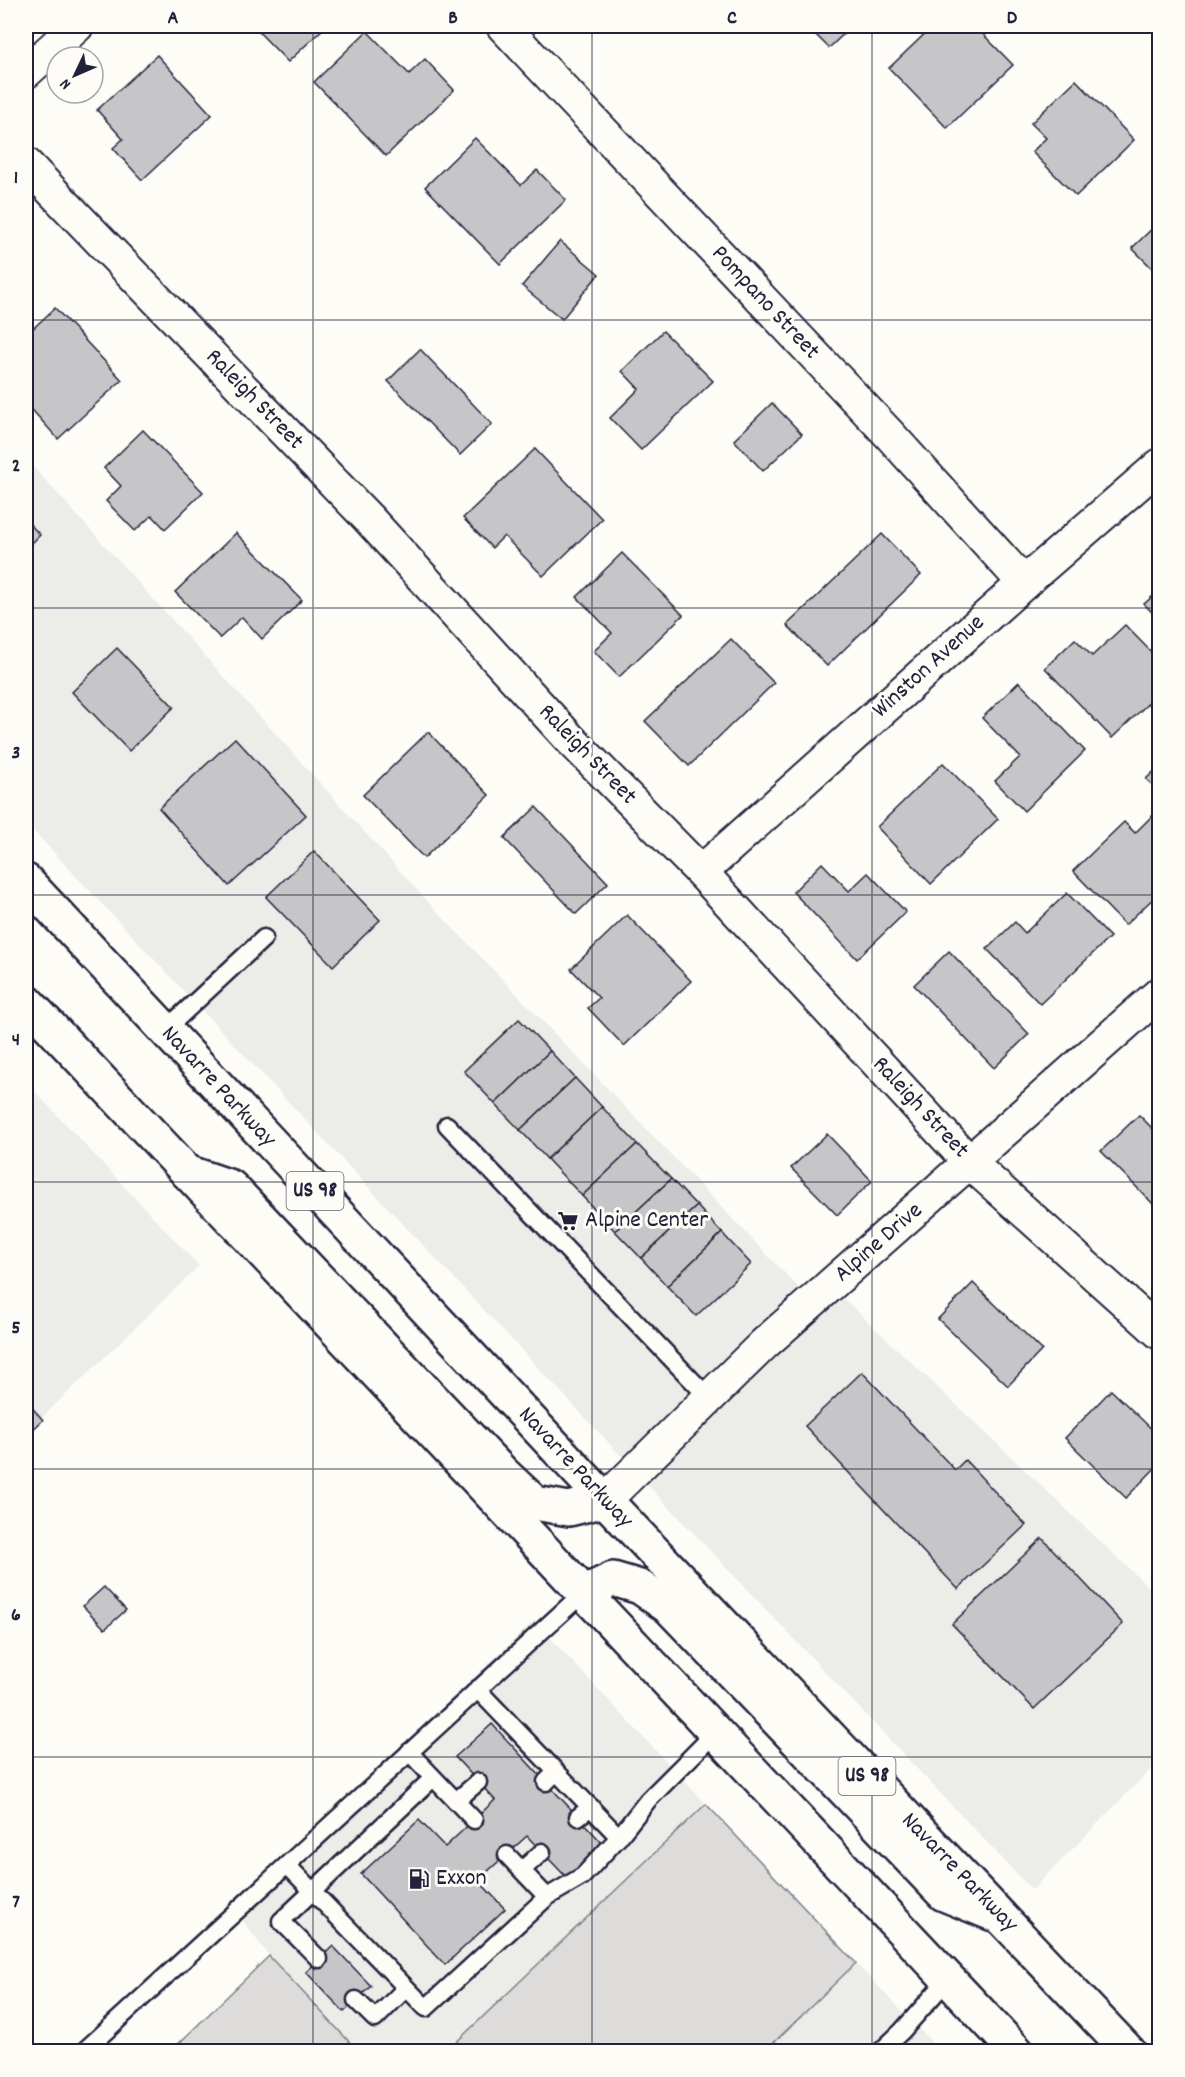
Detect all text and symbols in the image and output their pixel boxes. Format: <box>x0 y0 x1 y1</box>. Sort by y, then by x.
text: A <box>168 5 179 33</box>
text: B <box>448 5 458 33</box>
text: C <box>727 5 737 33</box>
text: D <box>1007 5 1018 33</box>
north arrow <box>45 45 105 105</box>
text: N <box>55 73 77 95</box>
text: 1 <box>14 165 18 193</box>
street label: Pompano Street <box>703 238 827 368</box>
street label: Raleigh Street <box>197 342 311 458</box>
text: 2 <box>12 453 20 481</box>
street label: Winston Avenue <box>865 607 993 727</box>
street label: Raleigh Street <box>530 697 644 813</box>
text: 3 <box>12 740 20 768</box>
street label: Navarre Parkway <box>153 1019 284 1156</box>
text: 4 <box>12 1027 20 1055</box>
street label: Raleigh Street <box>864 1049 976 1167</box>
road number: US 98 <box>286 1172 344 1210</box>
street label: Alpine Drive <box>827 1195 931 1291</box>
place label: Alpine Center <box>585 1204 708 1238</box>
supermarket icon: Alpine Center <box>556 1209 580 1233</box>
text: 5 <box>11 1315 21 1343</box>
street label: Navarre Parkway <box>510 1400 641 1537</box>
text: 6 <box>11 1602 21 1630</box>
road number: US 98 <box>838 1757 896 1795</box>
street label: Navarre Parkway <box>893 1805 1026 1942</box>
place label: Exxon <box>436 1862 486 1896</box>
fuel station icon: Exxon <box>407 1867 431 1891</box>
text: 7 <box>12 1889 20 1917</box>

